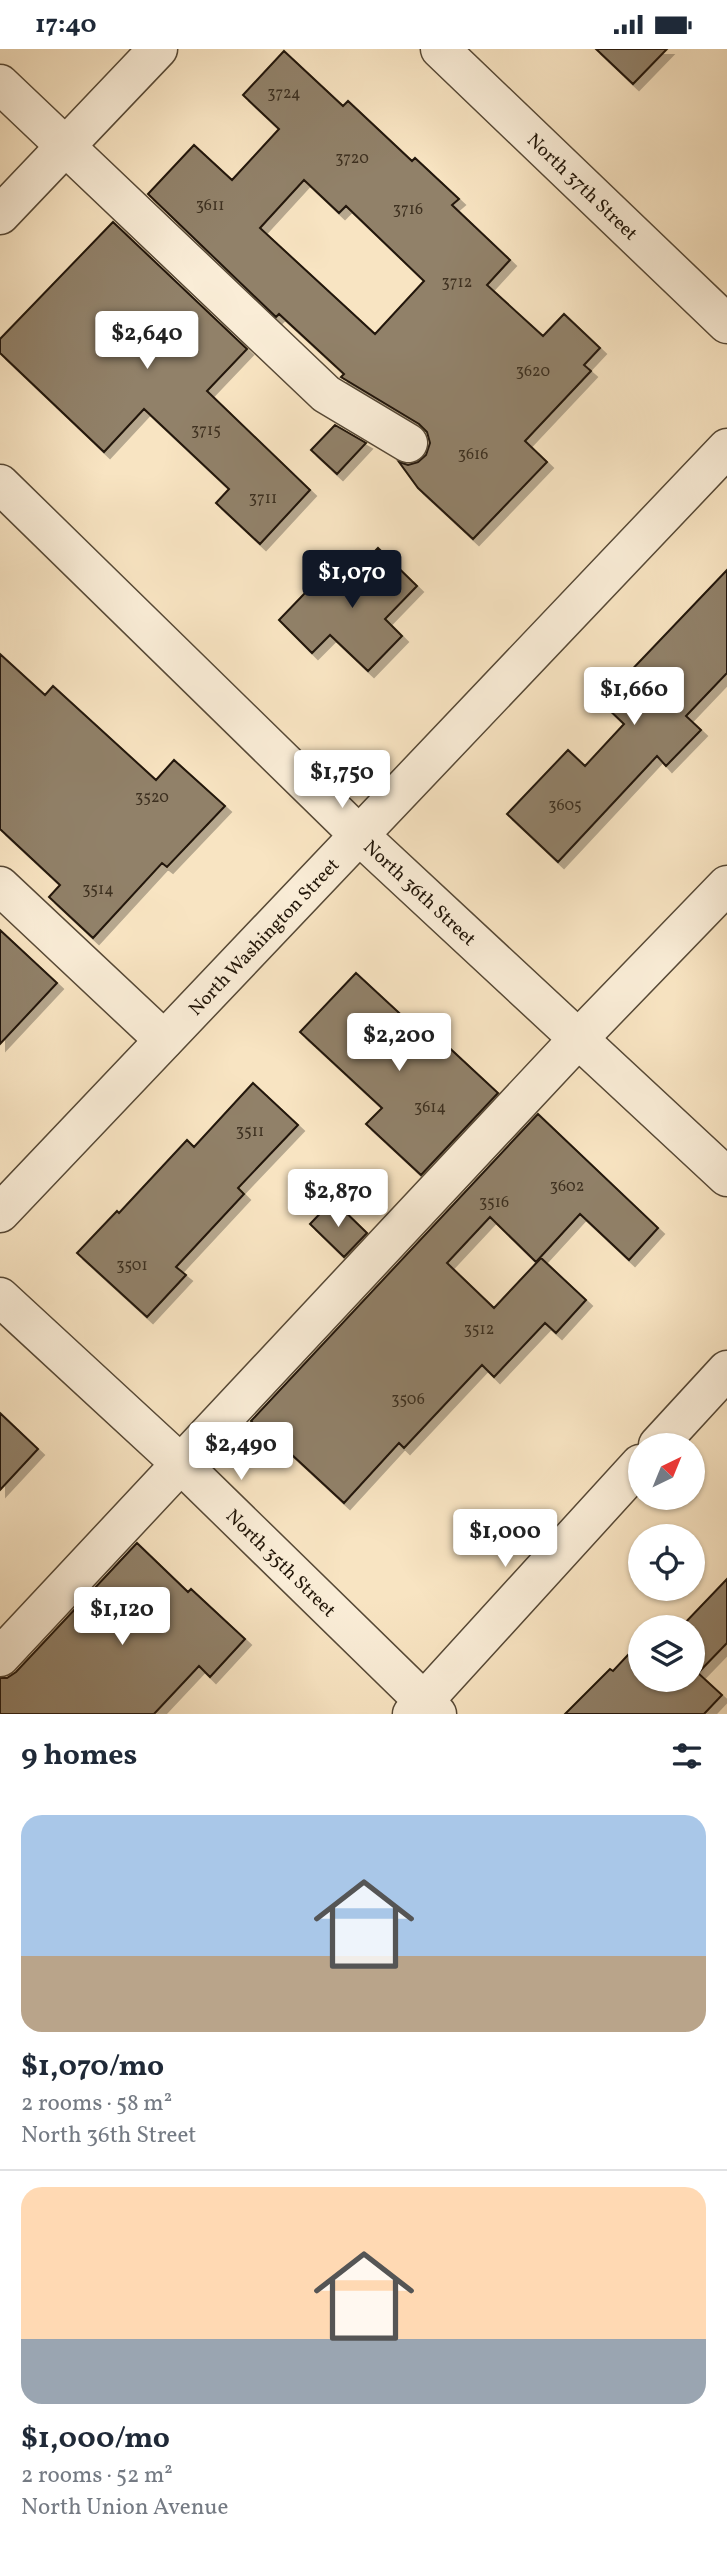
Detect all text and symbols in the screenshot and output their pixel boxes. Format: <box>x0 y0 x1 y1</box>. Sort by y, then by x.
text: 17:40 <box>35 7 97 43</box>
house number: 3724 <box>267 83 301 105</box>
street label: North 37th Street <box>520 128 643 247</box>
house number: 3720 <box>335 148 369 170</box>
house number: 3611 <box>196 195 224 217</box>
house number: 3716 <box>393 199 423 221</box>
house number: 3712 <box>442 272 472 294</box>
pin: $2,640 <box>90 311 204 371</box>
text: $2,640 <box>111 318 183 350</box>
house number: 3620 <box>516 361 550 383</box>
house number: 3715 <box>191 420 221 442</box>
house number: 3616 <box>458 444 488 466</box>
house number: 3711 <box>249 488 277 510</box>
pin: $1,070 <box>295 551 409 610</box>
text: $1,070 <box>318 557 386 589</box>
pin: $1,660 <box>577 667 691 727</box>
text: $1,660 <box>600 674 668 706</box>
pin: $1,750 <box>285 751 399 810</box>
text: $1,750 <box>310 757 374 789</box>
house number: 3520 <box>135 787 169 809</box>
house number: 3605 <box>548 795 582 817</box>
street label: North 36th Street <box>357 835 481 953</box>
street label: North Washington Street <box>183 853 346 1022</box>
house number: 3514 <box>82 879 114 901</box>
pin: $2,200 <box>342 1013 456 1073</box>
text: $2,200 <box>363 1020 435 1052</box>
house number: 3614 <box>414 1097 446 1119</box>
house number: 3511 <box>236 1121 264 1143</box>
pin: $2,870 <box>281 1169 395 1229</box>
text: $2,870 <box>304 1176 372 1208</box>
house number: 3602 <box>550 1176 584 1198</box>
house number: 3516 <box>479 1192 509 1214</box>
house number: 3501 <box>116 1255 148 1277</box>
house number: 3512 <box>464 1319 494 1341</box>
house number: 3506 <box>391 1389 425 1411</box>
pin: $2,490 <box>184 1423 298 1482</box>
text: $2,490 <box>205 1429 277 1461</box>
north arrow <box>628 1433 705 1510</box>
map controls <box>628 1433 705 1692</box>
street label: North 35th Street <box>219 1504 341 1624</box>
pin: $1,000 <box>448 1509 562 1569</box>
text: $1,000 <box>469 1516 541 1548</box>
button: locate <box>628 1524 705 1601</box>
pin: $1,120 <box>65 1587 179 1647</box>
text: $1,120 <box>90 1594 154 1626</box>
button: layers <box>628 1615 705 1692</box>
text: 9 homes <box>21 1735 137 1777</box>
icon: filters <box>668 1737 706 1775</box>
icon: home <box>301 1861 427 1987</box>
text: $1,070/mo <box>21 2046 164 2088</box>
text: 2 rooms · 58 m² <box>21 2088 172 2120</box>
text: North 36th Street <box>21 2120 196 2152</box>
icon: home <box>301 2233 427 2359</box>
text: $1,000/mo <box>21 2418 170 2460</box>
text: 2 rooms · 52 m² <box>21 2460 173 2492</box>
text: North Union Avenue <box>21 2492 228 2524</box>

